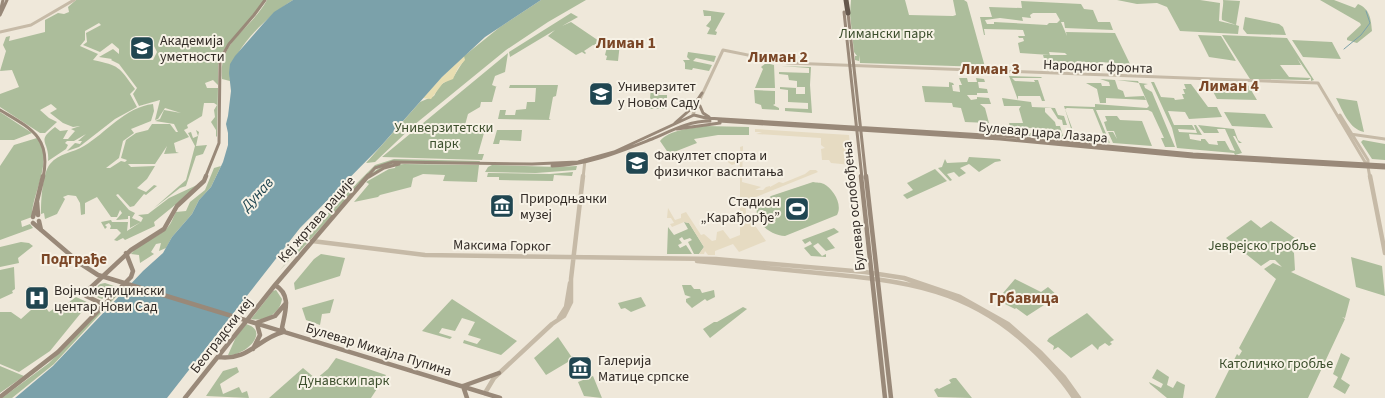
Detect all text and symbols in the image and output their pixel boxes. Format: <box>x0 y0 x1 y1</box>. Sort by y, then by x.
park label: Лимански парк <box>839 24 933 44</box>
place label: Академија уметности <box>160 31 225 67</box>
district label: Лиман 1 <box>595 32 656 54</box>
school or university icon: Академија уметности <box>129 35 155 61</box>
district label: Лиман 2 <box>747 46 808 68</box>
street label: Народног фронта <box>1043 55 1153 79</box>
district label: Лиман 3 <box>959 58 1020 80</box>
district label: Лиман 4 <box>1198 75 1259 97</box>
place label: Универзитет у Новом Саду <box>618 77 700 113</box>
school or university icon: Универзитет у Новом Саду <box>588 81 614 107</box>
street label: Булевар цара Лазара <box>977 117 1108 149</box>
park label: Универзитетски парк <box>395 118 493 154</box>
street label: Булевар ослобођења <box>837 140 871 272</box>
place label: Факултет спорта и физичког васпитања <box>654 146 784 182</box>
school or university icon: Факултет спорта и физичког васпитања <box>624 150 650 176</box>
street label: Кеј жртава рације <box>273 172 360 267</box>
water label: Дунав <box>236 173 278 217</box>
place label: Природњачки музеј <box>520 189 607 225</box>
place label: Стадион „Карађорђе” <box>700 192 780 228</box>
museum icon: Природњачки музеј <box>489 193 515 219</box>
sports icon: Стадион „Карађорђе” <box>784 196 810 222</box>
street label: Максима Горког <box>453 235 551 257</box>
park label: Јеврејско гробље <box>1208 236 1316 256</box>
district label: Подграђе <box>41 249 107 270</box>
place label: Војномедицински центар Нови Сад <box>54 281 165 317</box>
hospital icon: Војномедицински центар Нови Сад <box>24 285 50 311</box>
district label: Грбавица <box>989 287 1059 309</box>
street label: Београдски кеј <box>186 293 258 378</box>
street label: Булевар Михајла Пупина <box>303 318 454 382</box>
place label: Галерија Матице српске <box>598 351 689 387</box>
park label: Католичко гробље <box>1219 354 1333 374</box>
museum icon: Галерија Матице српске <box>567 355 593 381</box>
park label: Дунавски парк <box>298 371 390 391</box>

